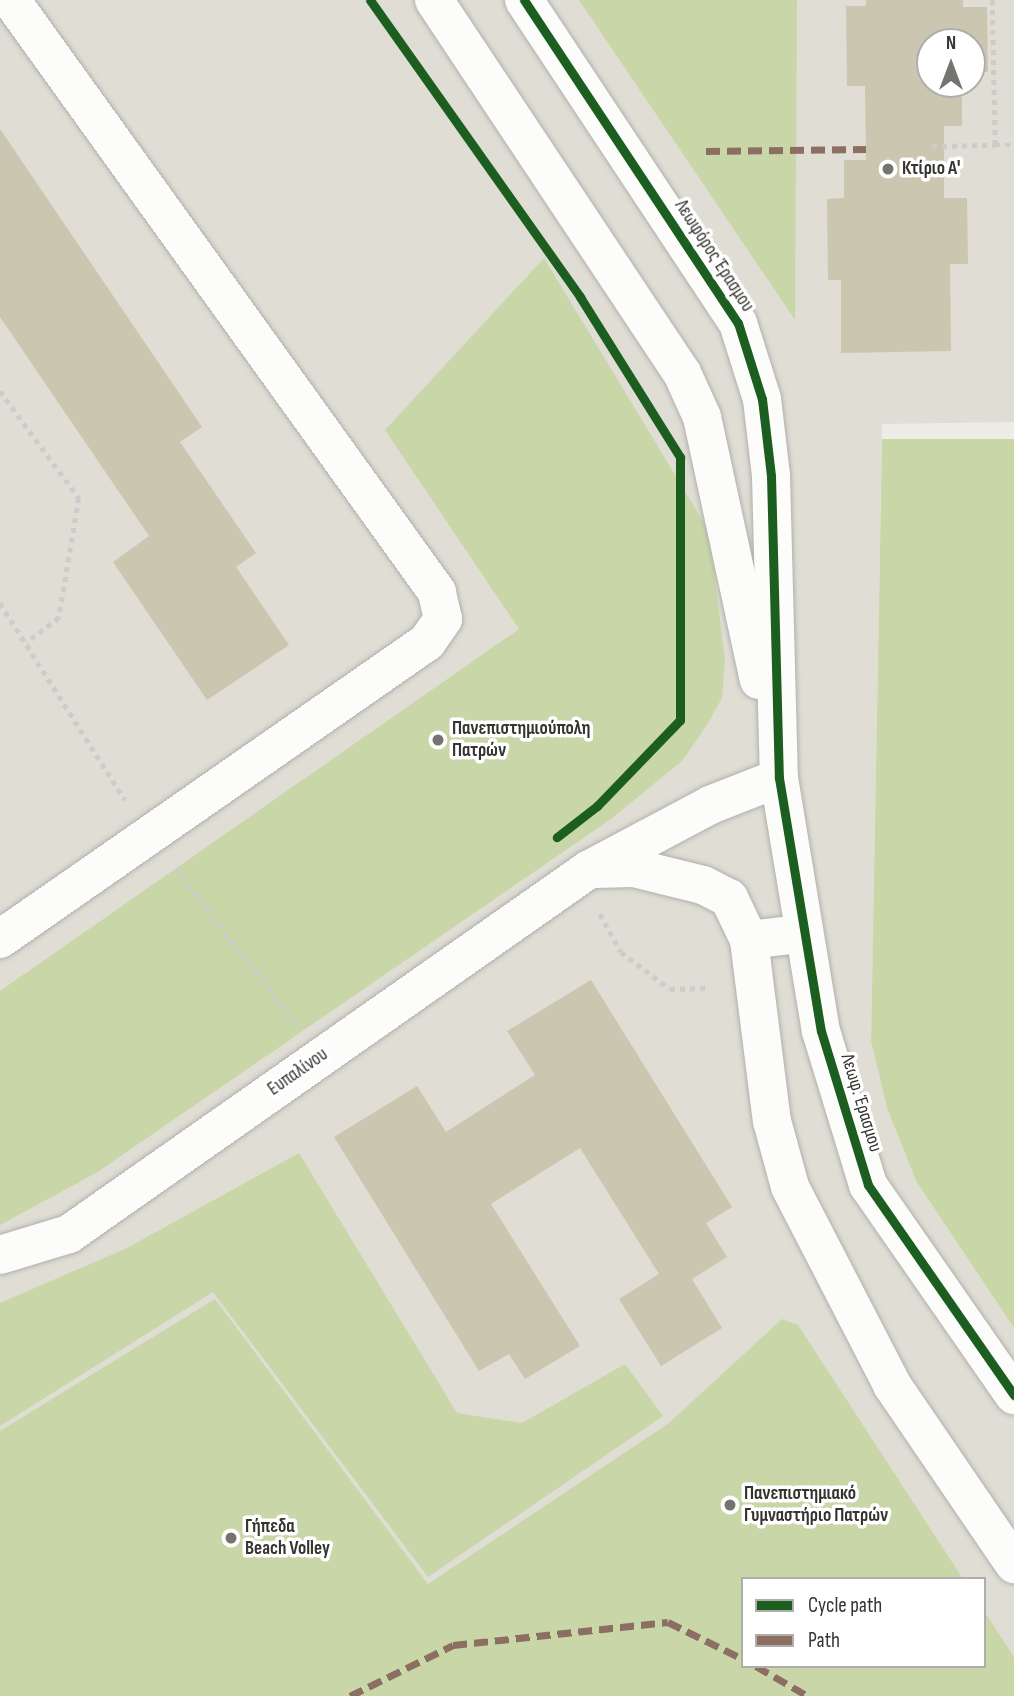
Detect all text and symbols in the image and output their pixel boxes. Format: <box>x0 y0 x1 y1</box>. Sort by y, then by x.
north arrow <box>916 28 986 98</box>
text: N <box>946 32 956 55</box>
place label: Κτίριο Α' <box>902 158 961 180</box>
marker: Κτίριο Α' <box>880 161 896 177</box>
street label: Λεωφόρος Έρασμου <box>669 196 759 316</box>
place label: Πανεπιστημιούπολη Πατρών <box>452 718 590 762</box>
marker: Πανεπιστημιούπολη Πατρών <box>430 732 446 748</box>
street label: Ευπαλίνου <box>264 1043 332 1101</box>
street label: Λεωφ. Έρασμου <box>835 1051 887 1155</box>
place label: Πανεπιστημιακό Γυμναστήριο Πατρών <box>744 1483 888 1527</box>
marker: Πανεπιστημιακό Γυμναστήριο Πατρών <box>722 1497 738 1513</box>
place label: Γήπεδα Beach Volley <box>245 1516 330 1560</box>
marker: Γήπεδα Beach Volley <box>223 1530 239 1546</box>
legend <box>741 1577 986 1668</box>
text: Cycle path <box>808 1593 882 1618</box>
text: Path <box>808 1628 840 1653</box>

